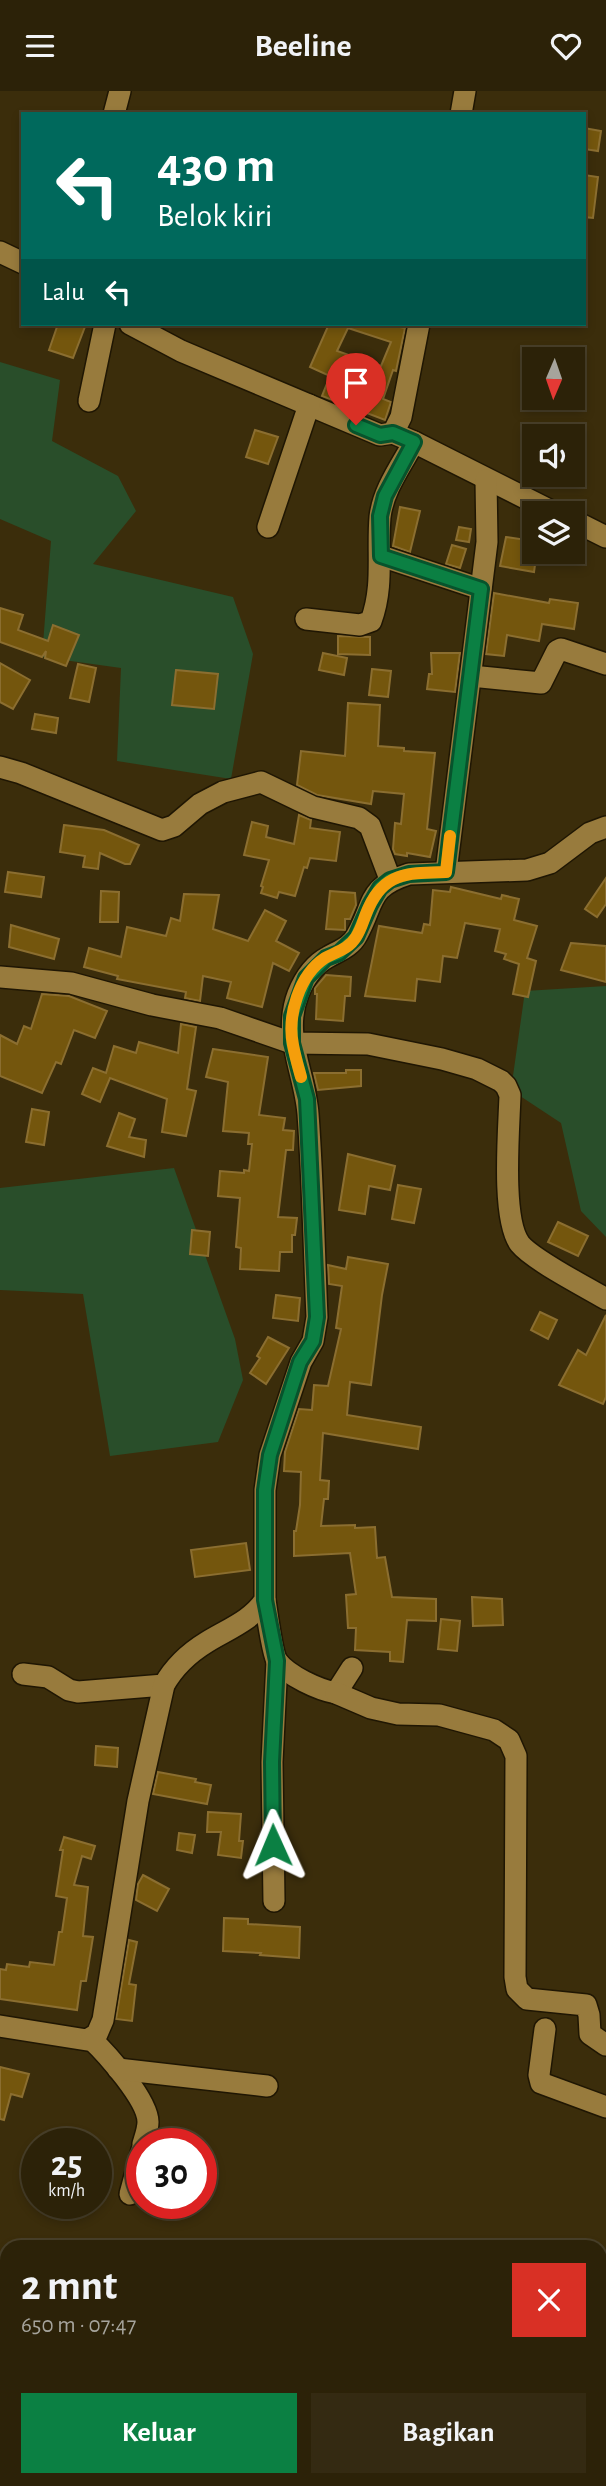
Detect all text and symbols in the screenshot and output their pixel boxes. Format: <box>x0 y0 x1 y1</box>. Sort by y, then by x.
icon: menu <box>21 27 59 65</box>
icon: heart <box>547 27 585 65</box>
text: Beeline <box>254 30 352 62</box>
icon: left <box>42 140 133 231</box>
text: 430 m <box>157 142 275 191</box>
text: Belok kiri <box>157 200 273 232</box>
icon: left <box>99 273 137 311</box>
text: Lalu <box>42 279 85 305</box>
north arrow <box>522 347 584 409</box>
map controls <box>522 347 585 564</box>
pin <box>326 353 386 425</box>
icon: arrive <box>337 364 375 402</box>
button: sound <box>522 424 585 487</box>
button: layers <box>522 501 585 564</box>
position arrow <box>236 1808 310 1882</box>
speed limit sign: 30 <box>126 2128 217 2219</box>
text: 25 <box>51 2147 82 2182</box>
text: km/h <box>48 2182 85 2200</box>
button: close <box>512 2263 586 2337</box>
text: 2 mnt <box>21 2265 117 2307</box>
text: 650 m · 07:47 <box>21 2314 136 2337</box>
button: Keluar <box>21 2393 297 2473</box>
button: Bagikan <box>311 2393 586 2473</box>

